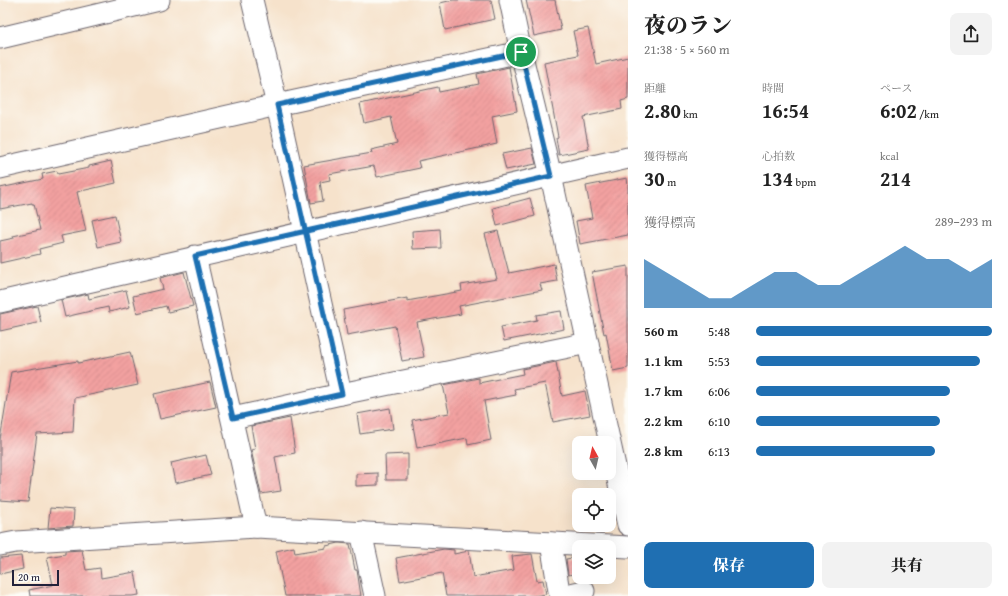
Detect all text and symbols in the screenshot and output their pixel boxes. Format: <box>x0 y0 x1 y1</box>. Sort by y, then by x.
text: 夜のラン <box>644 9 732 41</box>
button: share <box>950 13 992 55</box>
pin <box>504 35 538 69</box>
text: 21:38 · 5 × 560 m <box>644 40 730 59</box>
icon: arrive <box>510 41 532 63</box>
text: 距離 <box>644 80 666 96</box>
text: 時間 <box>762 80 784 96</box>
text: ペース <box>880 80 912 96</box>
text: 2.80 <box>644 96 681 125</box>
text: 16:54 <box>762 96 809 125</box>
text: 6:02 <box>880 96 917 125</box>
text: km <box>681 106 698 122</box>
text: /km <box>917 106 939 122</box>
text: 獲得標高 <box>644 148 688 164</box>
text: 心拍数 <box>762 148 795 164</box>
text: kcal <box>880 148 899 164</box>
text: 30 <box>644 164 665 193</box>
text: 134 <box>762 164 793 193</box>
text: 214 <box>880 164 911 193</box>
text: m <box>665 174 676 190</box>
text: bpm <box>793 174 816 190</box>
text: 289–293 m <box>935 212 992 231</box>
text: 獲得標高 <box>644 213 696 232</box>
text: 560 m <box>644 322 678 341</box>
text: 5:48 <box>708 322 730 341</box>
text: 1.1 km <box>644 352 683 371</box>
text: 5:53 <box>708 352 730 371</box>
text: 1.7 km <box>644 382 683 401</box>
text: 6:06 <box>708 382 730 401</box>
text: 2.2 km <box>644 412 683 431</box>
text: 6:10 <box>708 412 730 431</box>
north arrow <box>572 436 616 480</box>
map controls <box>572 436 616 584</box>
text: 2.8 km <box>644 442 683 461</box>
text: 6:13 <box>708 442 730 461</box>
button: locate <box>572 488 616 532</box>
button: layers <box>572 540 616 584</box>
button: 保存 <box>644 542 814 588</box>
button: 共有 <box>822 542 992 588</box>
scale bar <box>12 568 59 587</box>
text: 20 m <box>18 569 40 585</box>

